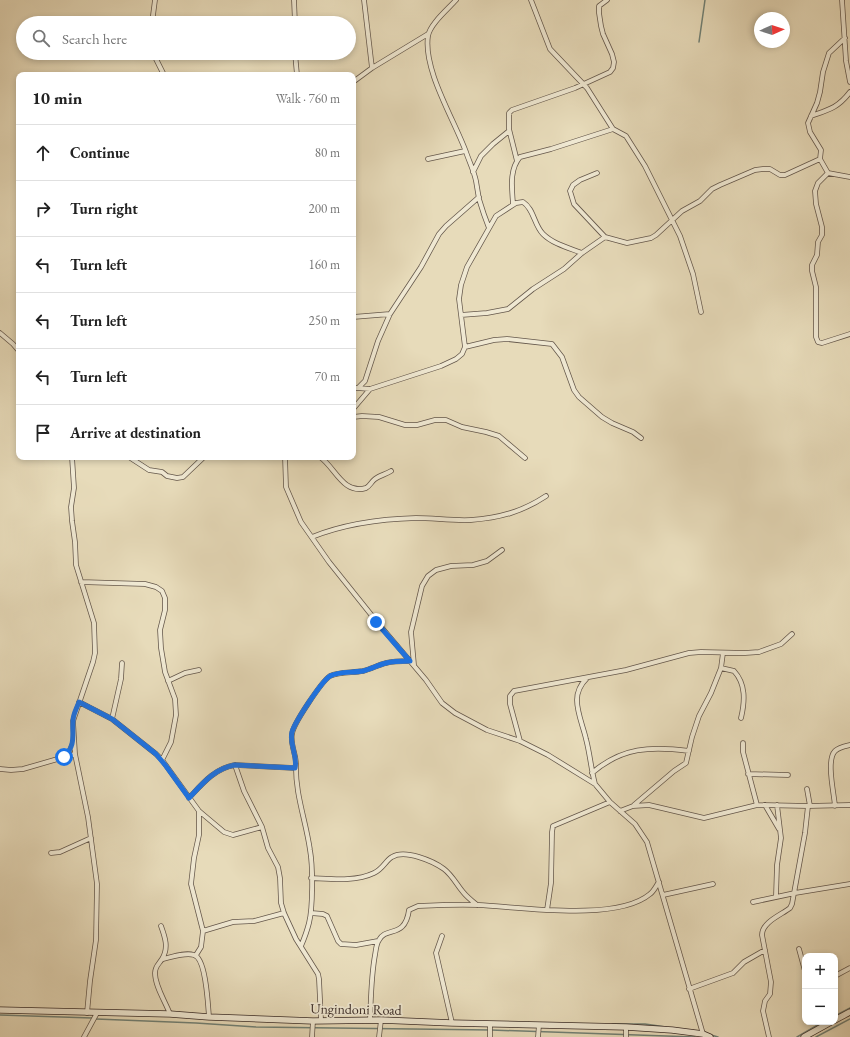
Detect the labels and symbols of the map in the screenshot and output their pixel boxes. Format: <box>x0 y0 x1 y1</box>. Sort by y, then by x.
north arrow <box>754 12 790 48</box>
route end <box>367 613 385 631</box>
route start <box>55 748 73 766</box>
street label: Ungindoni Road <box>310 999 403 1019</box>

